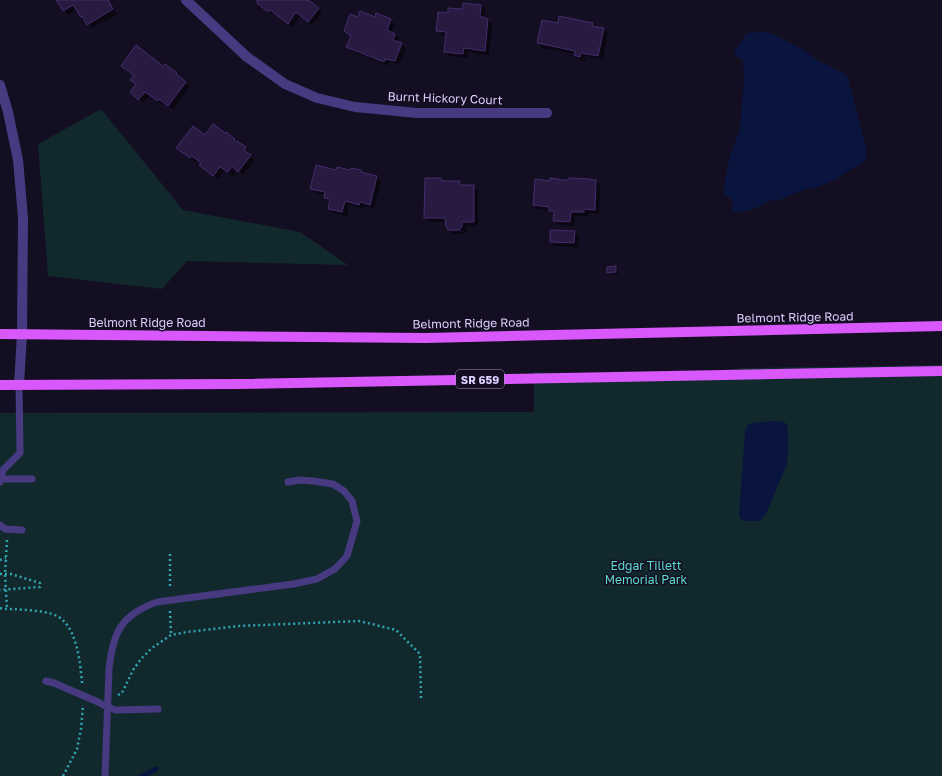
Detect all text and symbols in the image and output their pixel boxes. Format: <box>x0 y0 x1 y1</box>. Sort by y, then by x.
street label: Burnt Hickory Court <box>387 89 503 108</box>
street label: Belmont Ridge Road <box>736 308 854 326</box>
street label: Belmont Ridge Road <box>412 314 530 332</box>
street label: Belmont Ridge Road <box>88 315 206 330</box>
road number: SR 659 <box>456 370 504 388</box>
park label: Edgar Tillett Memorial Park <box>605 558 688 587</box>

